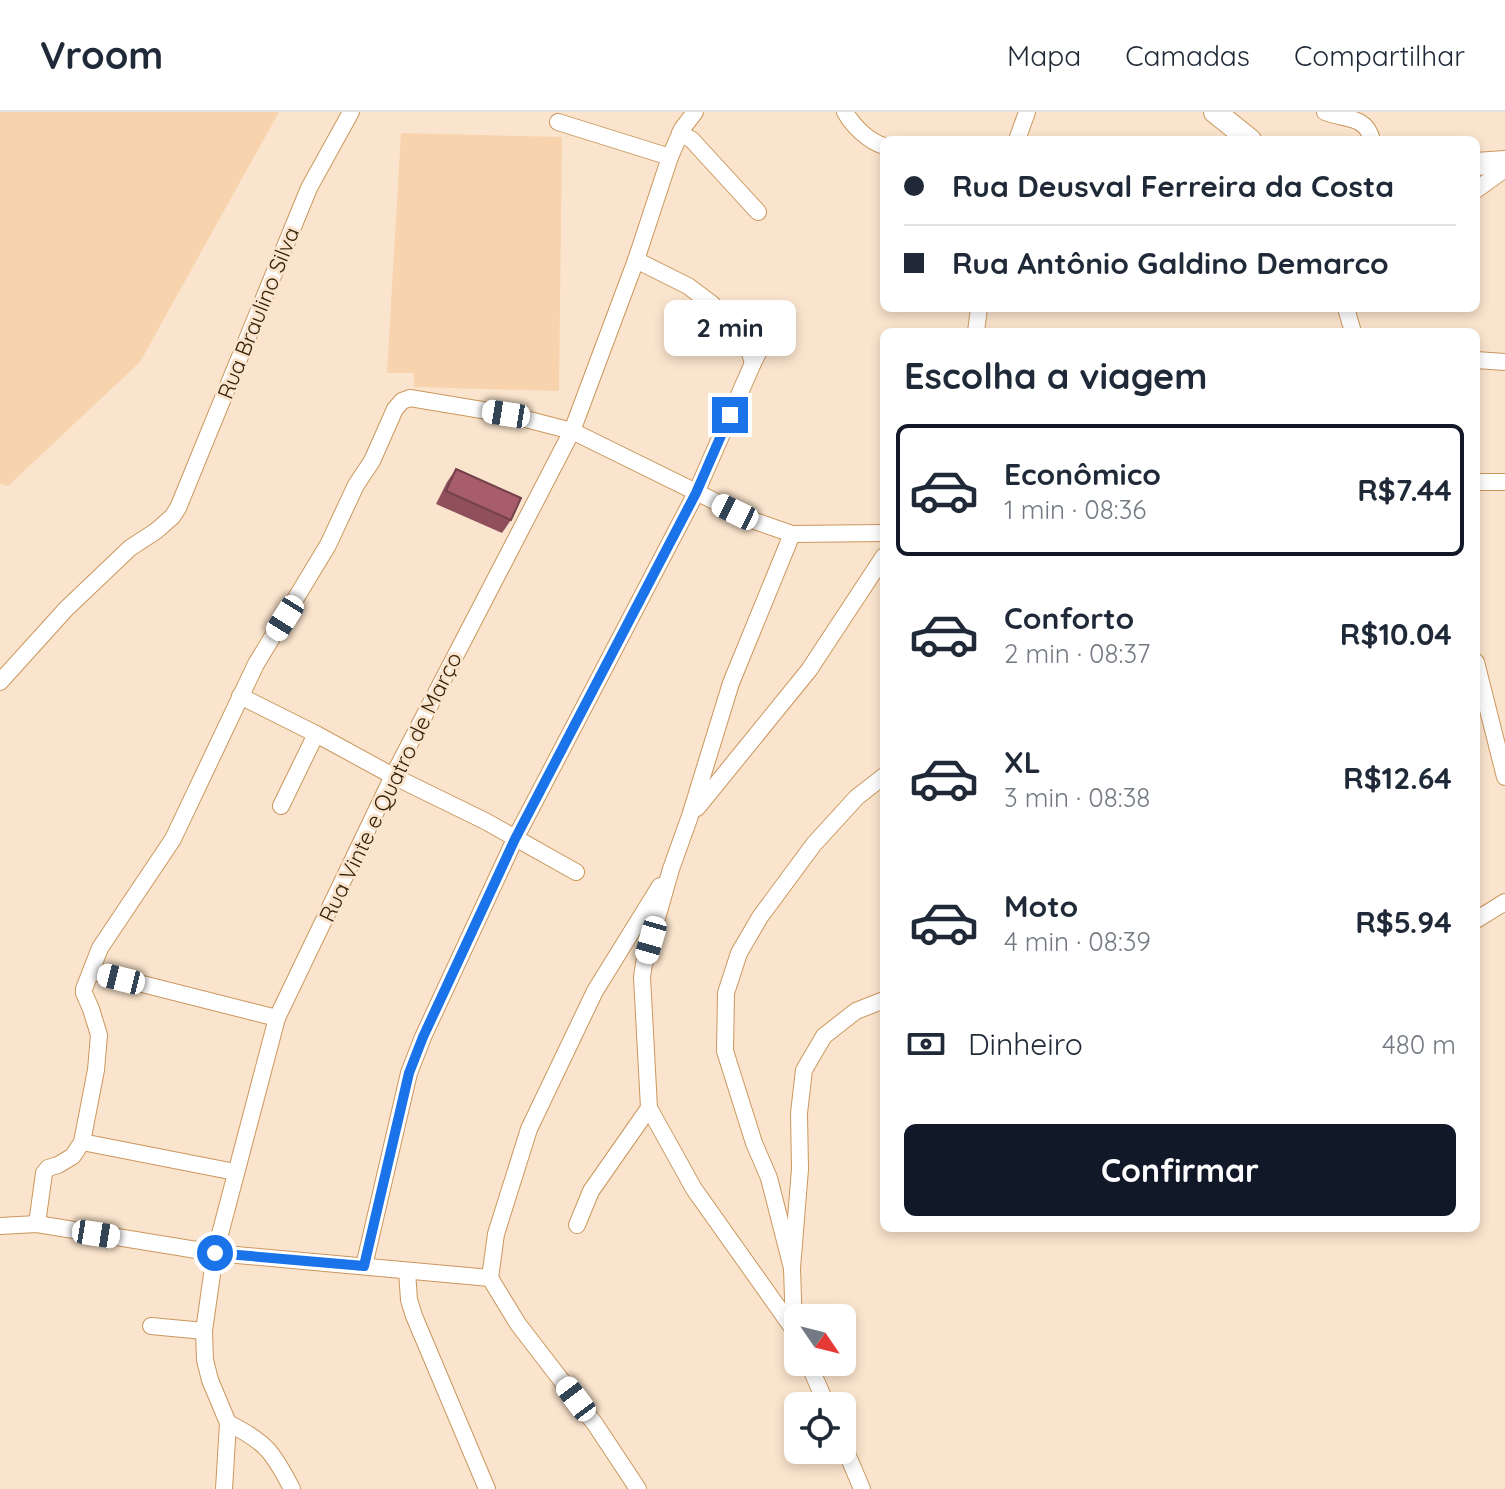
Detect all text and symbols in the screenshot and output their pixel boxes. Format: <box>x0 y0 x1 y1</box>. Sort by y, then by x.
text: Vroom <box>40 31 163 79</box>
text: Mapa <box>1007 38 1081 73</box>
text: Camadas <box>1125 38 1250 73</box>
text: Compartilhar <box>1294 38 1465 73</box>
text: Rua Deusval Ferreira da Costa <box>952 167 1394 205</box>
street label: Rua Braulino Silva <box>211 223 305 403</box>
text: Rua Antônio Galdino Demarco <box>952 244 1389 282</box>
callout: 2 min <box>664 299 796 355</box>
text: 2 min <box>696 311 764 344</box>
text: Escolha a viagem <box>904 353 1207 398</box>
route end <box>712 397 748 433</box>
car <box>480 398 532 430</box>
icon: car <box>908 454 980 526</box>
text: Econômico <box>1004 455 1161 493</box>
text: R$7.44 <box>1357 471 1452 509</box>
car <box>708 491 762 533</box>
text: 1 min · 08:36 <box>1004 493 1146 526</box>
car <box>262 591 308 645</box>
icon: car <box>908 598 980 670</box>
text: Conforto <box>1004 599 1134 637</box>
text: R$10.04 <box>1340 615 1452 653</box>
text: 2 min · 08:37 <box>1004 637 1150 670</box>
street label: Rua Vinte e Quatro de Março <box>312 648 468 926</box>
icon: car <box>908 742 980 814</box>
text: XL <box>1004 743 1041 781</box>
text: R$12.64 <box>1343 759 1452 797</box>
text: 3 min · 08:38 <box>1004 781 1150 814</box>
icon: car <box>908 886 980 958</box>
text: Moto <box>1004 887 1078 925</box>
text: R$5.94 <box>1355 903 1452 941</box>
car <box>633 914 669 966</box>
text: 4 min · 08:39 <box>1004 925 1151 958</box>
car <box>95 962 147 996</box>
icon: cash <box>904 1022 948 1066</box>
text: Dinheiro <box>968 1025 1083 1063</box>
text: 480 m <box>1382 1028 1456 1061</box>
button: Confirmar <box>904 1124 1456 1216</box>
car <box>70 1218 122 1250</box>
route start <box>197 1235 233 1271</box>
north arrow <box>784 1304 856 1376</box>
map controls <box>784 1304 856 1464</box>
car <box>552 1373 600 1425</box>
button: locate <box>784 1392 856 1464</box>

